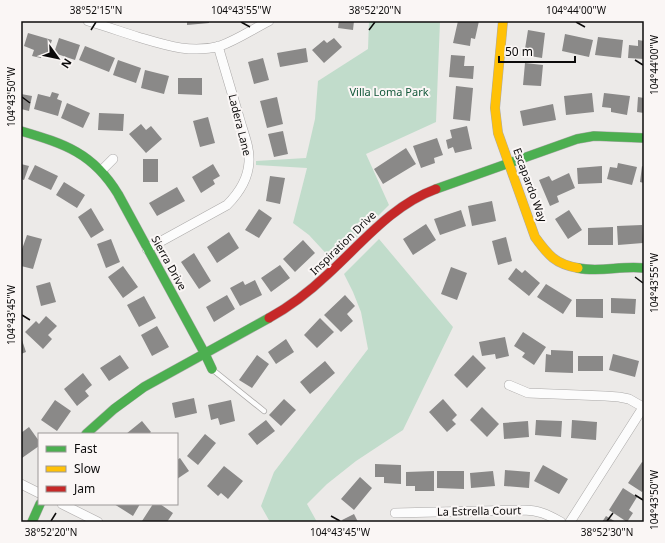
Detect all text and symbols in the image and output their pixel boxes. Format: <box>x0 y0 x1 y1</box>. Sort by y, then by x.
text: 38°52'15"N <box>70 3 122 17</box>
text: 104°43'55"W <box>211 3 272 17</box>
text: 38°52'20"N <box>349 3 401 17</box>
text: 104°44'00"W <box>546 3 607 17</box>
text: 104°44'00"W <box>647 34 661 95</box>
north arrow <box>38 38 78 78</box>
scale bar <box>499 38 575 64</box>
text: 50 m <box>505 43 533 60</box>
text: N <box>58 56 76 72</box>
text: 104°43'50"W <box>4 66 18 127</box>
park label: Villa Loma Park <box>349 84 429 99</box>
street label: Ladera Lane <box>226 92 255 157</box>
street label: Escapardo Way <box>510 146 551 224</box>
street label: Inspiration Drive <box>306 207 379 278</box>
street label: Sierra Drive <box>148 233 191 293</box>
text: 104°43'55"W <box>647 252 661 313</box>
text: 104°43'45"W <box>4 284 18 345</box>
legend <box>38 433 178 505</box>
text: Fast <box>74 440 98 457</box>
text: Slow <box>74 460 101 477</box>
text: 104°43'50"W <box>647 469 661 530</box>
text: Jam <box>73 480 95 497</box>
street label: La Estrella Court <box>437 502 521 519</box>
text: 38°52'20"N <box>25 525 77 539</box>
text: 104°43'45"W <box>310 525 371 539</box>
text: 38°52'30"N <box>581 525 633 539</box>

